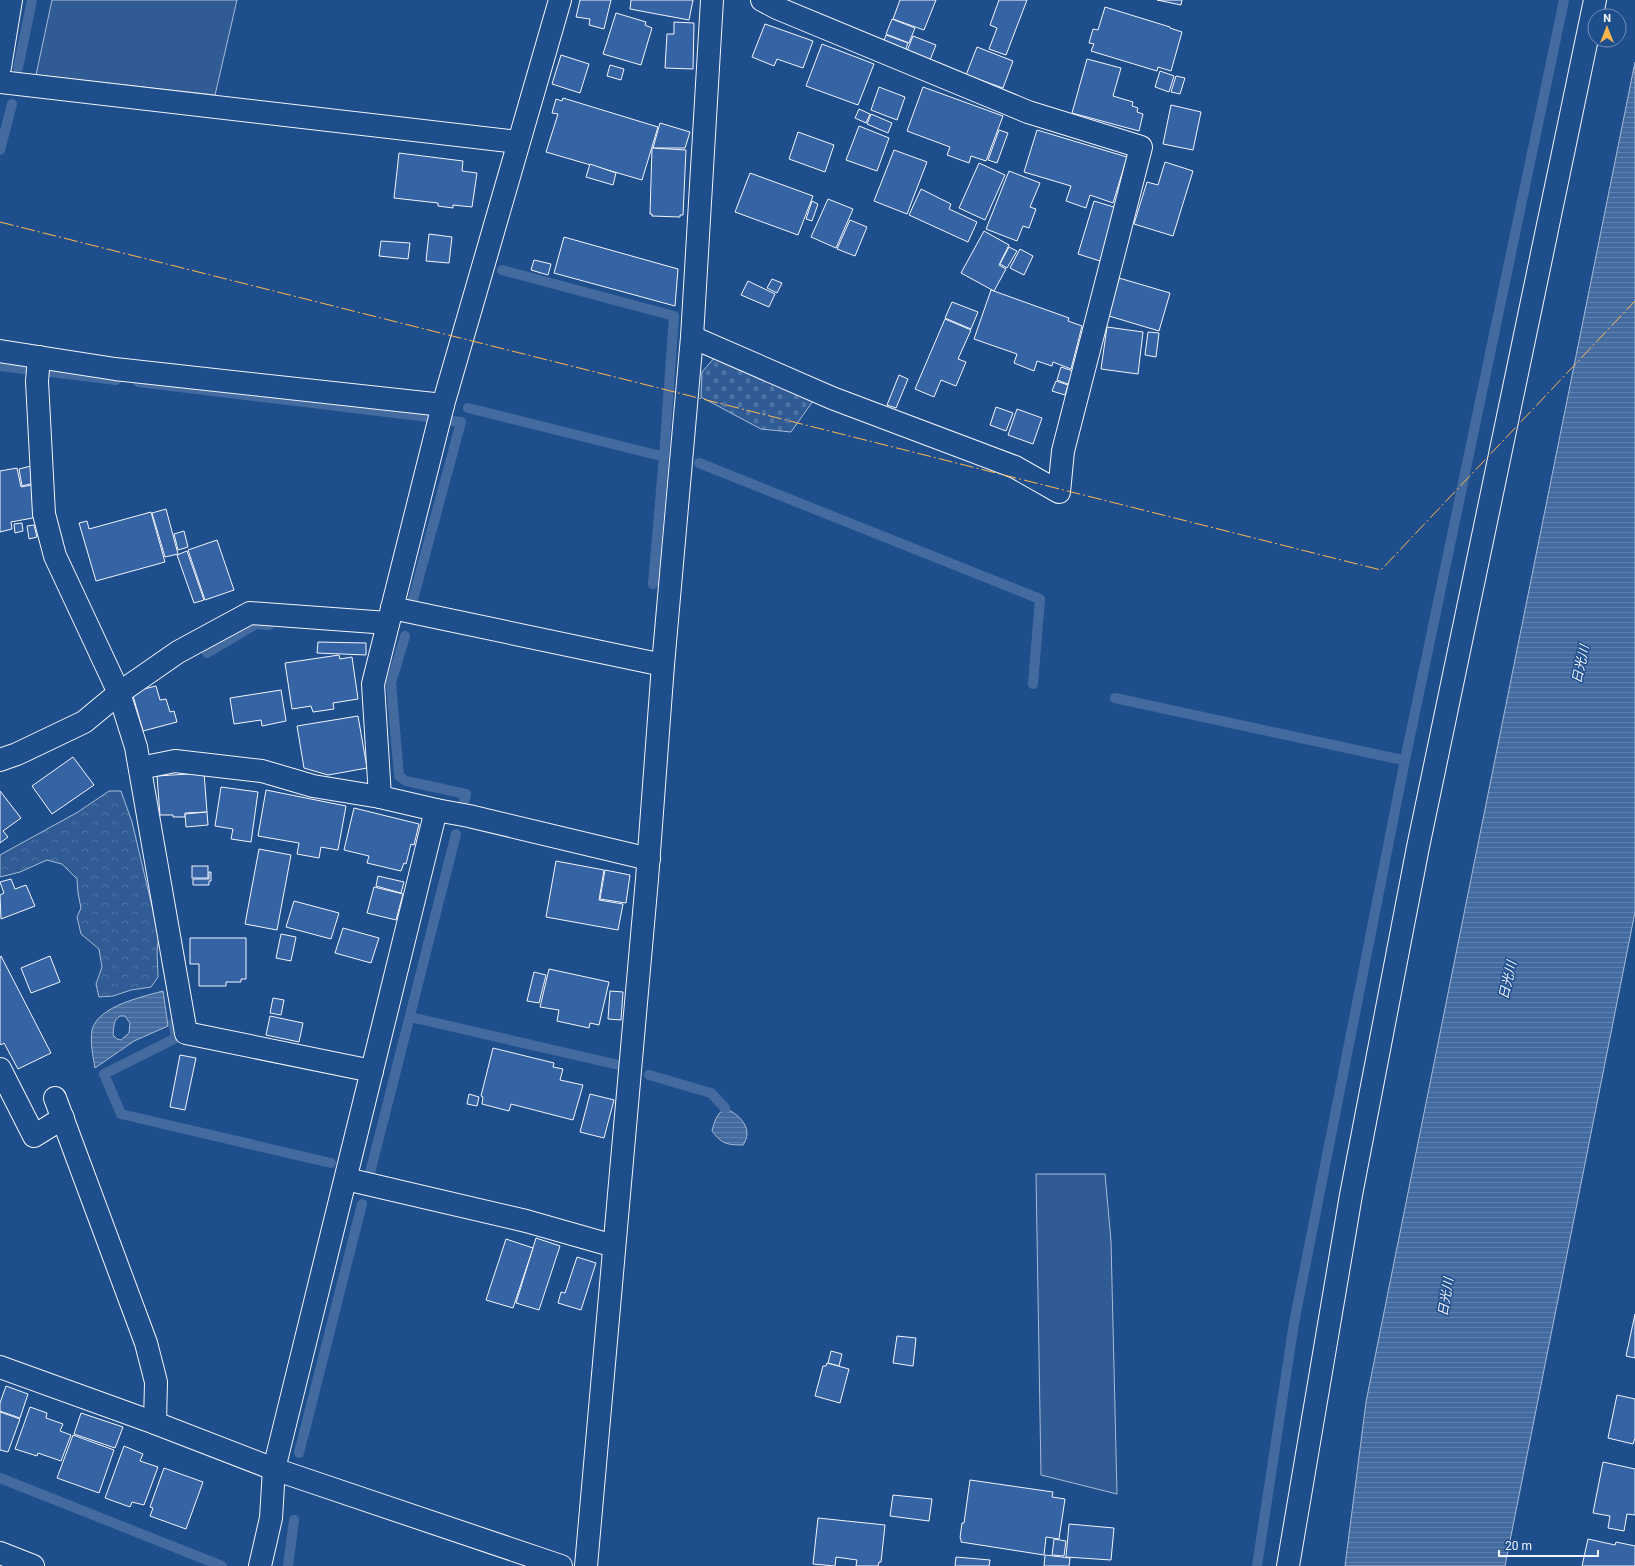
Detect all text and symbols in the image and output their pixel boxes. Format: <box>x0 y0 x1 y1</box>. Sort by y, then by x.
north arrow <box>1587 8 1627 48</box>
text: N <box>1603 12 1611 25</box>
water label: 日光川 <box>1569 642 1592 685</box>
water label: 日光川 <box>1496 957 1520 1001</box>
water label: 日光川 <box>1435 1275 1456 1318</box>
scale bar <box>1499 1532 1598 1558</box>
text: 20 m <box>1505 1539 1532 1553</box>

